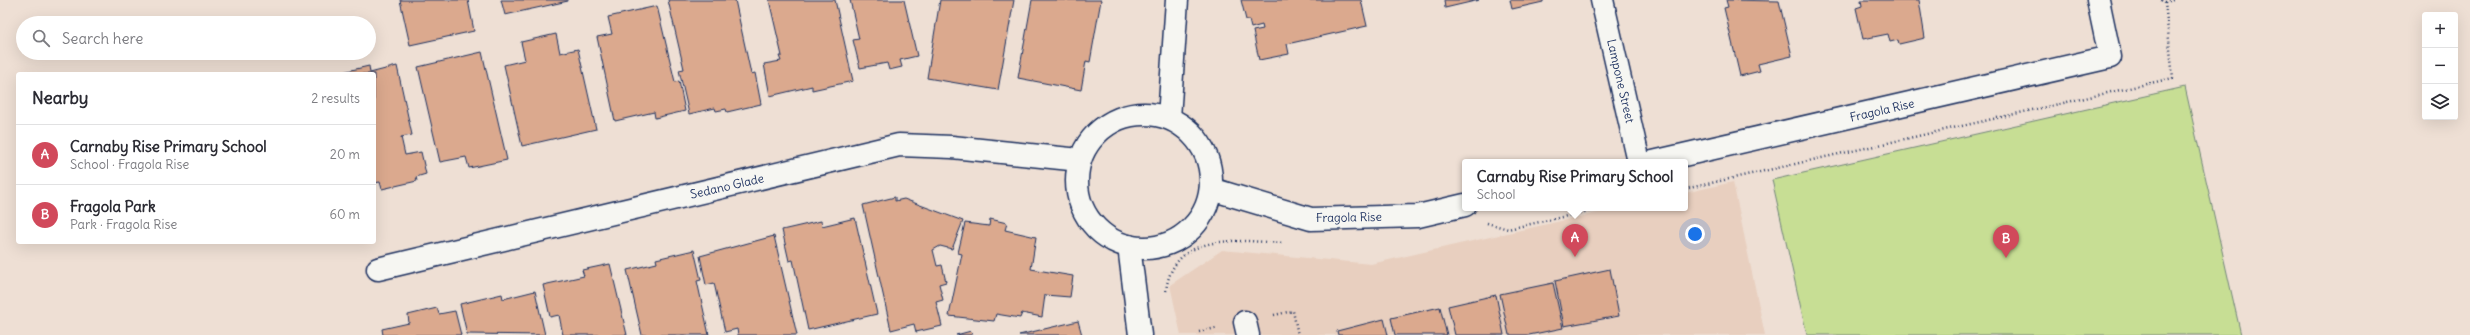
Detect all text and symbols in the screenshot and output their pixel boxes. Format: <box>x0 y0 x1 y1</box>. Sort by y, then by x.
map controls <box>2422 12 2458 120</box>
button: + <box>2422 12 2458 48</box>
search box <box>16 16 376 60</box>
icon: search <box>30 27 52 49</box>
text: Search here <box>62 29 143 48</box>
street label: Lampone Street <box>1604 38 1638 124</box>
button: − <box>2422 48 2458 84</box>
button: layers <box>2422 84 2458 120</box>
text: Nearby <box>32 87 88 109</box>
text: 2 results <box>311 90 360 107</box>
street label: Fragola Rise <box>1848 95 1916 125</box>
text: Carnaby Rise Primary School <box>70 137 267 156</box>
text: A <box>41 146 49 163</box>
text: 20 m <box>330 146 360 163</box>
text: School · Fragola Rise <box>70 156 189 173</box>
popup <box>1462 159 1688 211</box>
text: Carnaby Rise Primary School <box>1477 167 1673 186</box>
street label: Sedano Glade <box>689 170 765 202</box>
text: School <box>1477 186 1516 203</box>
text: Fragola Park <box>70 197 156 216</box>
text: B <box>41 206 49 223</box>
text: 60 m <box>329 206 360 223</box>
street label: Fragola Rise <box>1316 209 1382 225</box>
text: Park · Fragola Rise <box>70 216 177 233</box>
pin: A <box>1562 224 1588 257</box>
your location <box>1685 224 1705 244</box>
pin: B <box>1993 225 2019 258</box>

